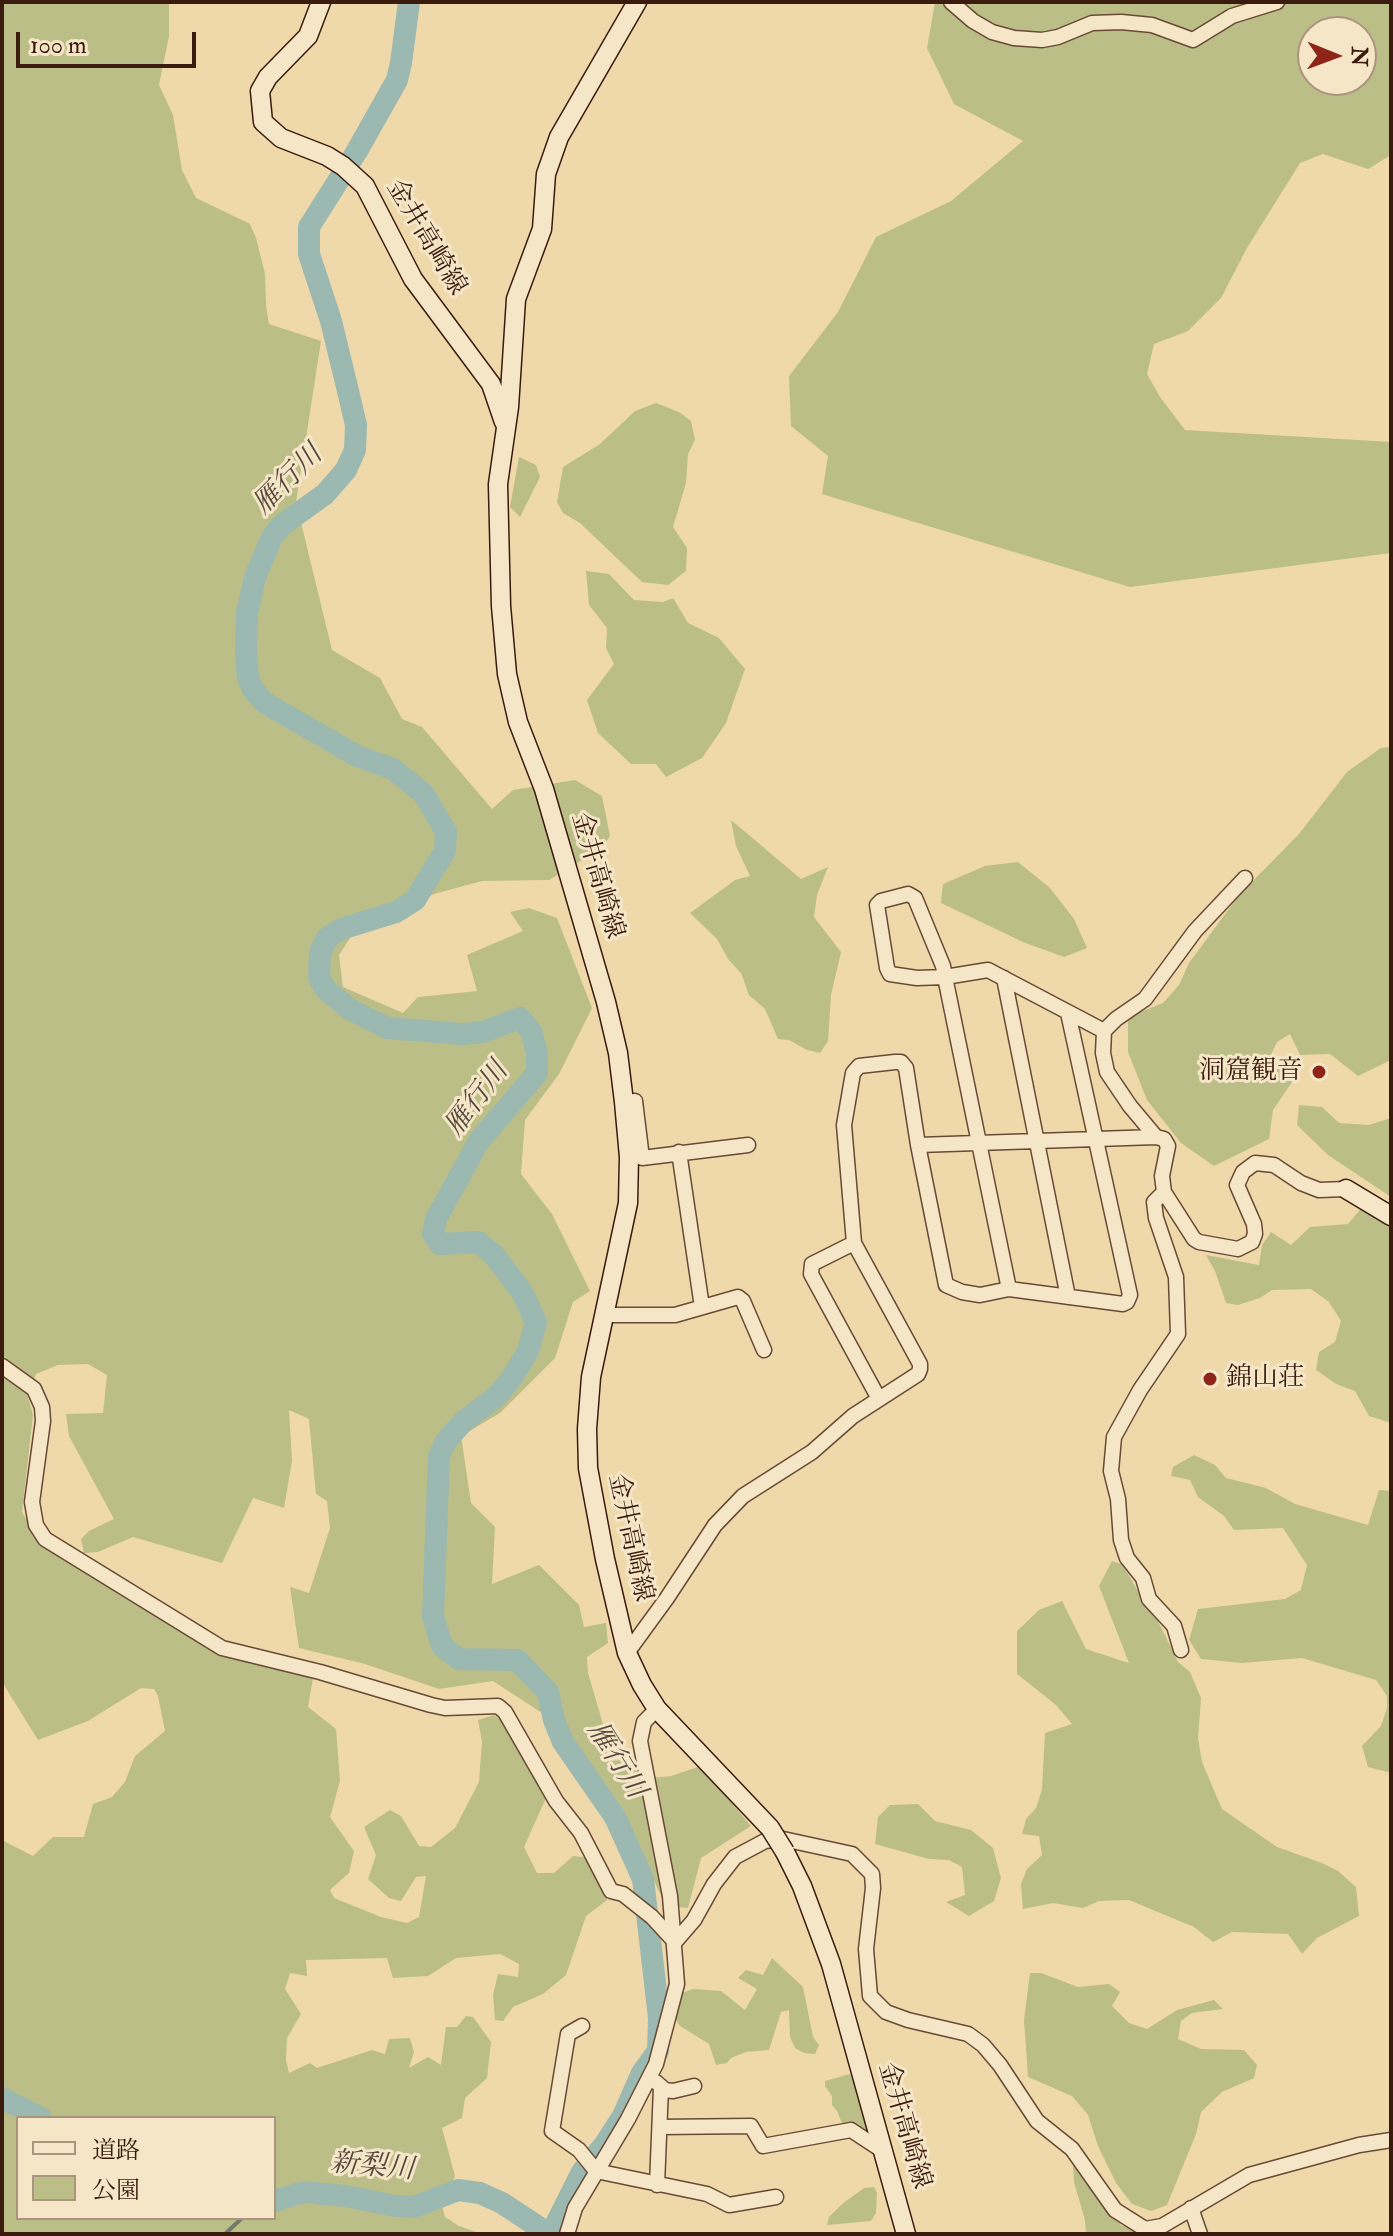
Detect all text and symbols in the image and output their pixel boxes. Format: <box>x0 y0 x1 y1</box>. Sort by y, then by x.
scale bar <box>20 16 200 66</box>
north arrow <box>1297 16 1377 96</box>
text: 100 m <box>30 30 87 61</box>
text: N <box>1345 46 1373 66</box>
street label: 金井高崎線 <box>378 174 472 302</box>
water label: 雁行川 <box>247 439 331 523</box>
street label: 金井高崎線 <box>563 809 629 943</box>
water label: 雁行川 <box>439 1056 517 1144</box>
place label: 洞窟観音 <box>1199 1056 1303 1088</box>
marker: 洞窟観音 <box>1310 1063 1328 1081</box>
place label: 錦山荘 <box>1226 1363 1304 1395</box>
marker: 錦山荘 <box>1201 1370 1219 1388</box>
street label: 金井高崎線 <box>600 1471 658 1605</box>
water label: 雁行川 <box>578 1716 652 1806</box>
street label: 金井高崎線 <box>870 2059 936 2193</box>
legend <box>16 2116 276 2220</box>
text: 道路 <box>92 2135 140 2166</box>
water label: 新梨川 <box>329 2148 415 2188</box>
text: 公園 <box>92 2175 140 2206</box>

